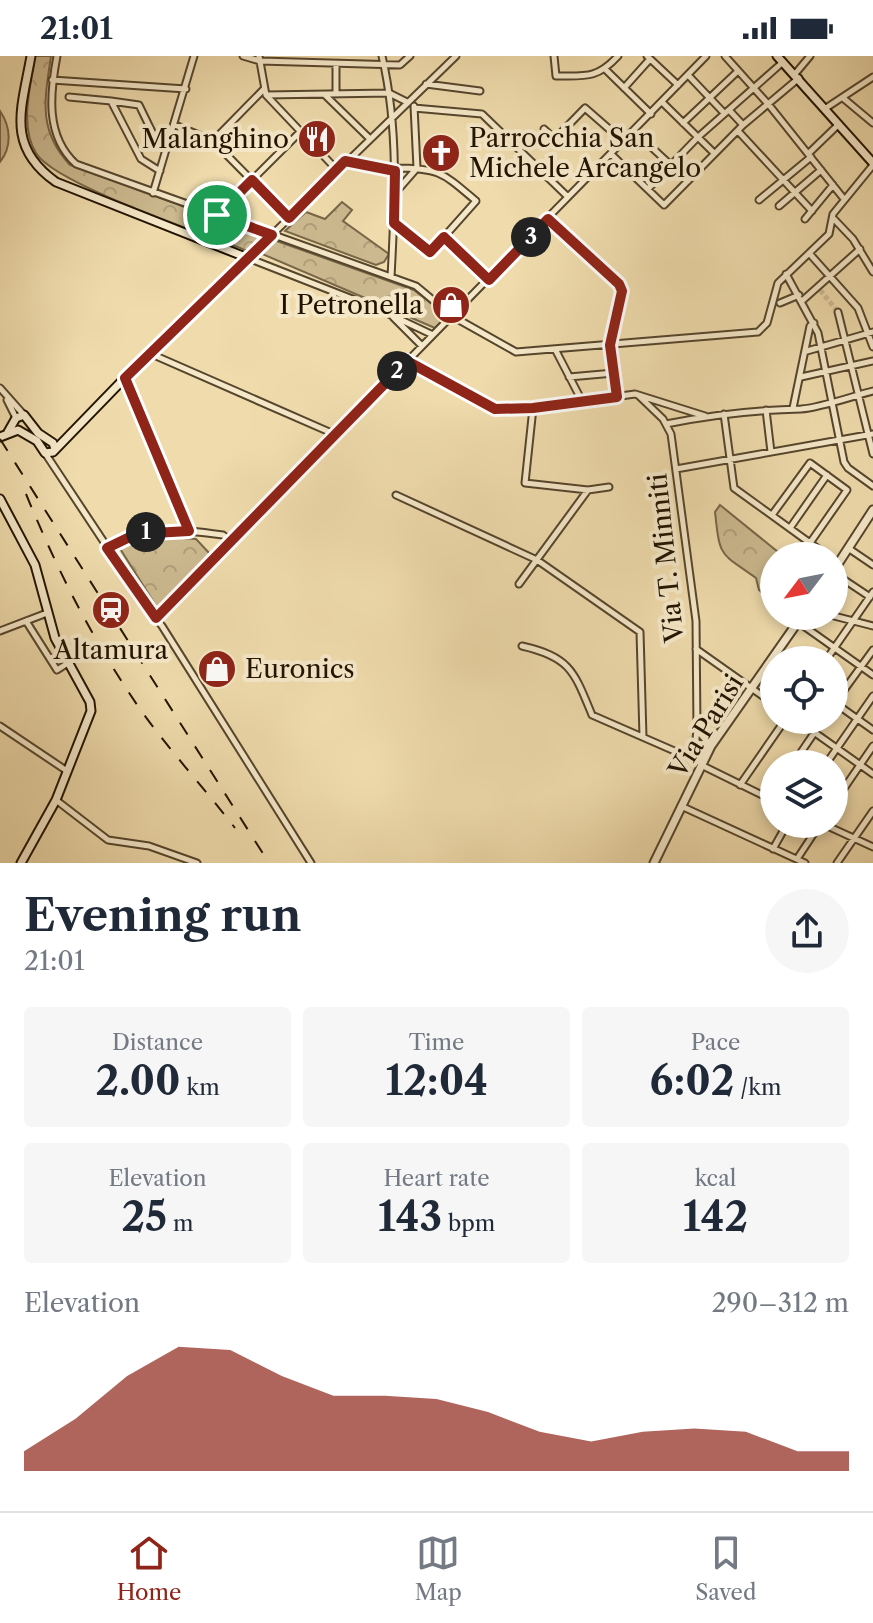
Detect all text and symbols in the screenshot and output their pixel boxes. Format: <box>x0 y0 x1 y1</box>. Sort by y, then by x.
text: 21:01 <box>40 10 113 47</box>
restaurant icon: Malanghino <box>296 118 338 160</box>
place label: Parrocchia San Michele Arcangelo <box>469 122 701 184</box>
place label: Malanghino <box>141 123 289 155</box>
church icon: Parrocchia San Michele Arcangelo <box>420 132 462 174</box>
pin <box>183 181 251 249</box>
icon: arrive <box>195 193 239 237</box>
pin: 3 <box>511 217 551 257</box>
text: 3 <box>525 223 537 250</box>
shop icon: I Petronella <box>430 284 472 326</box>
place label: I Petronella <box>279 289 423 321</box>
pin: 2 <box>377 351 417 391</box>
text: 2 <box>391 357 404 384</box>
street label: Via T. Minniti <box>641 472 691 645</box>
pin: 1 <box>126 512 166 552</box>
text: 1 <box>141 518 151 545</box>
north arrow <box>760 542 848 630</box>
map controls <box>760 542 848 838</box>
station icon: Altamura <box>90 589 132 631</box>
place label: Altamura <box>53 634 169 666</box>
button: locate <box>760 646 848 734</box>
shop icon: Euronics <box>196 648 238 690</box>
place label: Euronics <box>245 653 355 685</box>
street label: Via Parisi <box>661 668 750 784</box>
button: layers <box>760 750 848 838</box>
text: Evening run <box>24 888 301 942</box>
button: share <box>765 889 849 973</box>
text: 21:01 <box>24 945 85 977</box>
text: Distance <box>112 1029 203 1056</box>
text: Time <box>409 1029 464 1056</box>
text: Pace <box>691 1029 740 1056</box>
text: 2.00 <box>95 1056 181 1105</box>
text: 12:04 <box>385 1056 488 1105</box>
text: 6:02 <box>650 1056 734 1105</box>
text: km <box>181 1074 220 1101</box>
text: /km <box>734 1074 781 1101</box>
text: Elevation <box>108 1165 207 1192</box>
text: Heart rate <box>383 1165 490 1192</box>
text: kcal <box>695 1165 736 1192</box>
text: 25 <box>121 1192 167 1241</box>
text: 143 <box>378 1192 442 1241</box>
text: 142 <box>683 1192 748 1241</box>
text: m <box>167 1210 194 1237</box>
text: bpm <box>442 1210 495 1237</box>
text: Elevation <box>24 1287 140 1319</box>
text: 290–312 m <box>712 1287 849 1319</box>
tab: Home <box>117 1531 181 1606</box>
tab: Map <box>415 1531 462 1606</box>
tab: Saved <box>695 1531 756 1606</box>

